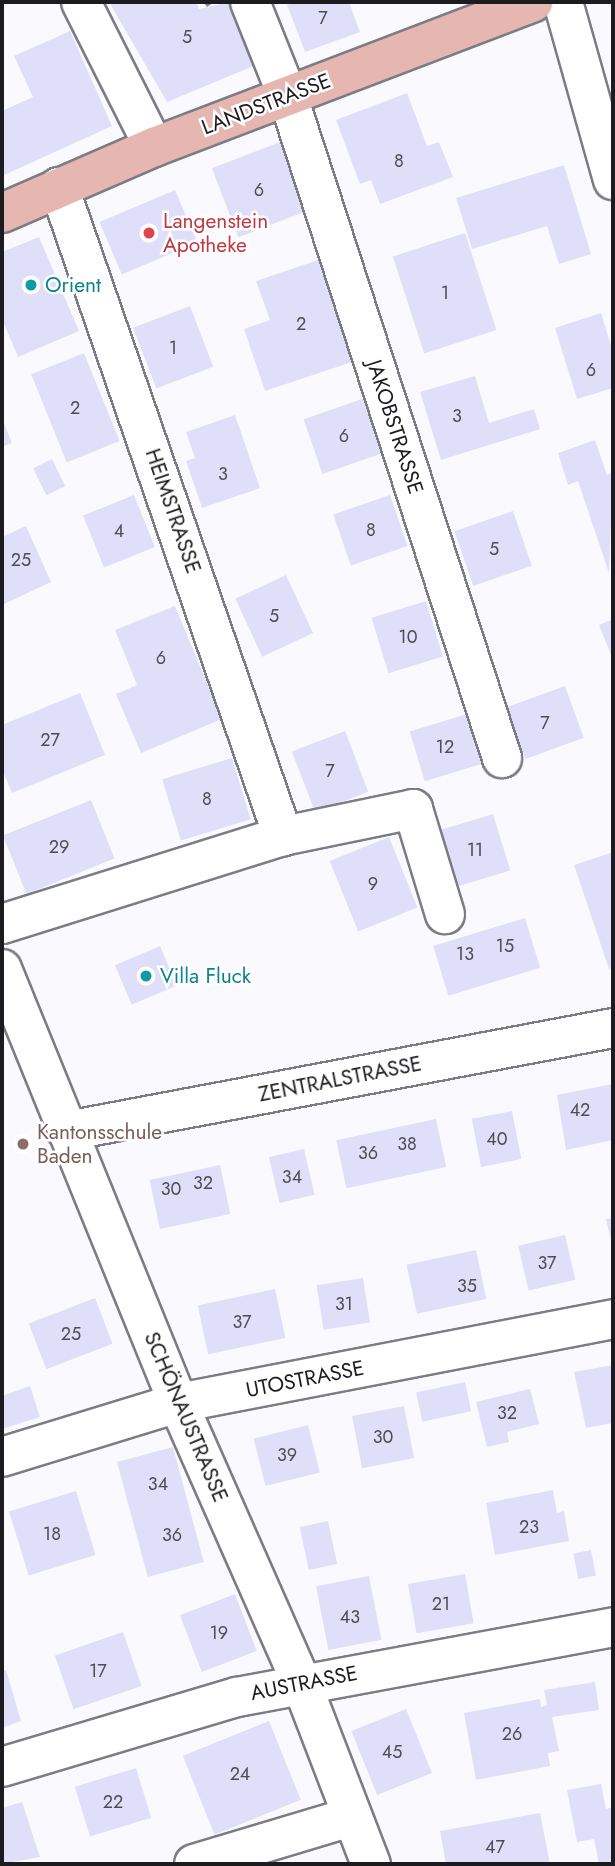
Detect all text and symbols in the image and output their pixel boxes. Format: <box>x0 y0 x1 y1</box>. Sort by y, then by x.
house number: 7 <box>318 7 328 29</box>
house number: 5 <box>182 26 192 48</box>
street label: LANDSTRASSE <box>198 68 334 140</box>
house number: 8 <box>394 150 404 172</box>
house number: 6 <box>254 179 264 201</box>
place label: Langenstein Apotheke <box>163 208 268 258</box>
marker: Langenstein Apotheke <box>141 225 157 241</box>
place label: Orient <box>45 272 101 298</box>
marker: Orient <box>23 277 39 293</box>
house number: 1 <box>441 282 449 304</box>
house number: 2 <box>296 313 306 335</box>
house number: 1 <box>169 337 177 359</box>
street label: JAKOBSTRASSE <box>361 357 429 497</box>
house number: 6 <box>586 359 596 381</box>
house number: 2 <box>70 397 80 419</box>
house number: 3 <box>452 405 462 427</box>
house number: 6 <box>339 425 349 447</box>
street label: HEIMSTRASSE <box>140 445 206 577</box>
house number: 3 <box>218 463 228 485</box>
house number: 8 <box>366 519 376 541</box>
house number: 4 <box>114 520 124 542</box>
house number: 5 <box>489 538 499 560</box>
house number: 25 <box>11 549 31 571</box>
house number: 5 <box>269 605 279 627</box>
house number: 10 <box>399 626 417 648</box>
house number: 6 <box>156 647 166 669</box>
house number: 7 <box>540 712 550 734</box>
house number: 27 <box>40 729 60 751</box>
house number: 12 <box>436 736 454 758</box>
house number: 7 <box>325 760 335 782</box>
house number: 8 <box>202 788 212 810</box>
house number: 29 <box>49 836 69 858</box>
house number: 11 <box>467 839 483 861</box>
house number: 9 <box>368 873 378 895</box>
house number: 15 <box>496 935 514 957</box>
house number: 13 <box>456 943 474 965</box>
place label: Villa Fluck <box>160 963 251 989</box>
marker: Villa Fluck <box>138 968 154 984</box>
street label: ZENTRALSTRASSE <box>256 1051 424 1107</box>
house number: 42 <box>570 1099 590 1121</box>
place label: Kantonsschule Baden <box>37 1119 162 1169</box>
house number: 40 <box>486 1128 508 1150</box>
house number: 38 <box>397 1133 417 1155</box>
marker: Kantonsschule Baden <box>15 1136 31 1152</box>
house number: 36 <box>358 1142 378 1164</box>
house number: 34 <box>282 1166 302 1188</box>
house number: 32 <box>193 1172 213 1194</box>
house number: 30 <box>161 1178 181 1200</box>
house number: 37 <box>537 1252 557 1274</box>
house number: 35 <box>457 1275 477 1297</box>
house number: 31 <box>335 1293 353 1315</box>
house number: 37 <box>232 1311 252 1333</box>
house number: 25 <box>61 1323 81 1345</box>
street label: SCHÖNAUSTRASSE <box>139 1328 233 1506</box>
street label: UTOSTRASSE <box>244 1355 366 1403</box>
house number: 32 <box>497 1402 517 1424</box>
house number: 30 <box>373 1426 393 1448</box>
house number: 39 <box>277 1444 297 1466</box>
house number: 34 <box>148 1473 168 1495</box>
house number: 23 <box>519 1516 539 1538</box>
house number: 18 <box>43 1523 61 1545</box>
house number: 36 <box>162 1524 182 1546</box>
house number: 21 <box>432 1593 450 1615</box>
house number: 43 <box>340 1606 360 1628</box>
house number: 19 <box>210 1622 228 1644</box>
house number: 17 <box>89 1660 107 1682</box>
street label: AUSTRASSE <box>248 1660 360 1706</box>
house number: 26 <box>502 1723 522 1745</box>
house number: 45 <box>382 1741 402 1763</box>
house number: 24 <box>230 1763 250 1785</box>
house number: 22 <box>103 1791 123 1813</box>
house number: 47 <box>485 1836 505 1858</box>

